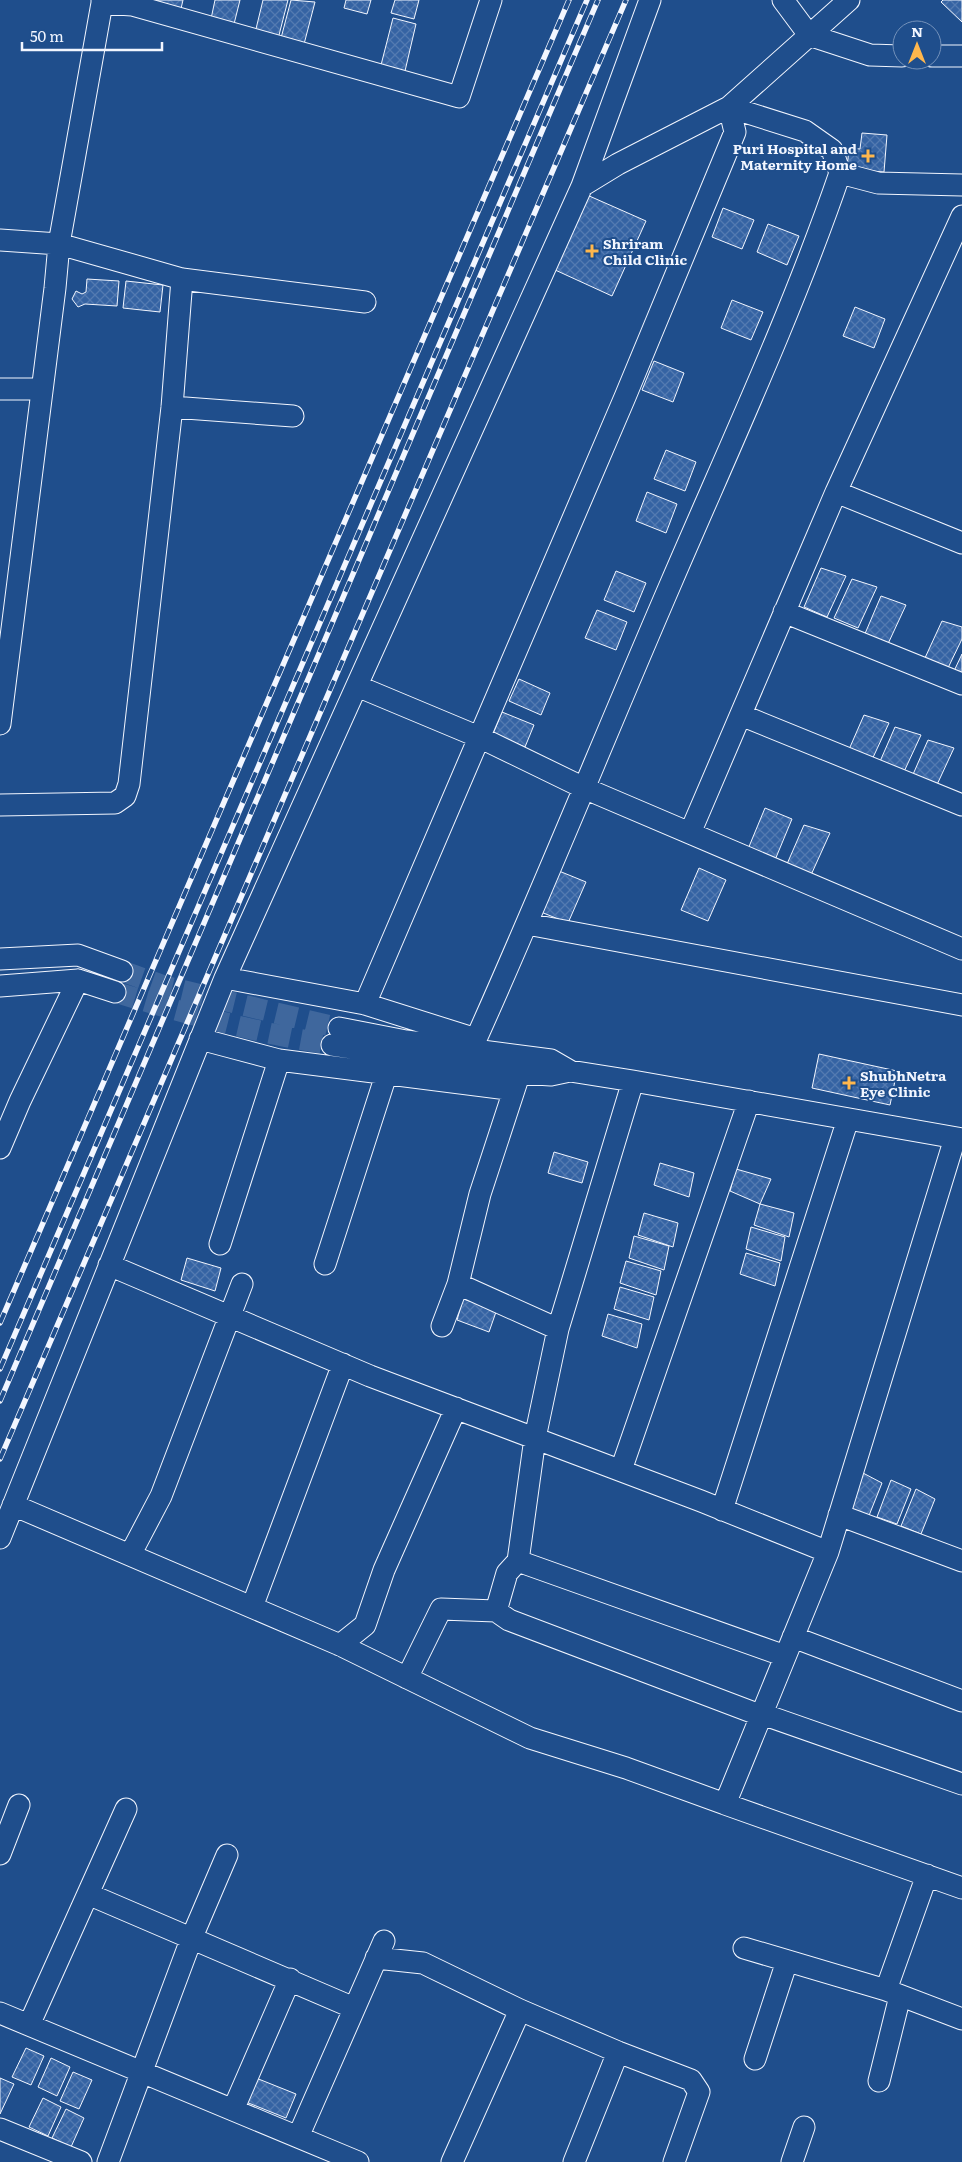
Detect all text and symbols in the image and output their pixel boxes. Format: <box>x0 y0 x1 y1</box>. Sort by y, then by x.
scale bar <box>22 20 162 52</box>
north arrow <box>892 20 942 70</box>
text: N <box>911 21 923 41</box>
text: 50 m <box>30 24 64 47</box>
place label: Puri Hospital and Maternity Home <box>733 138 857 174</box>
marker: Puri Hospital and Maternity Home <box>861 149 875 163</box>
place label: Shriram Child Clinic <box>603 233 687 269</box>
marker: Shriram Child Clinic <box>585 244 599 258</box>
place label: ShubhNetra Eye Clinic <box>860 1065 947 1101</box>
marker: ShubhNetra Eye Clinic <box>842 1076 856 1090</box>

